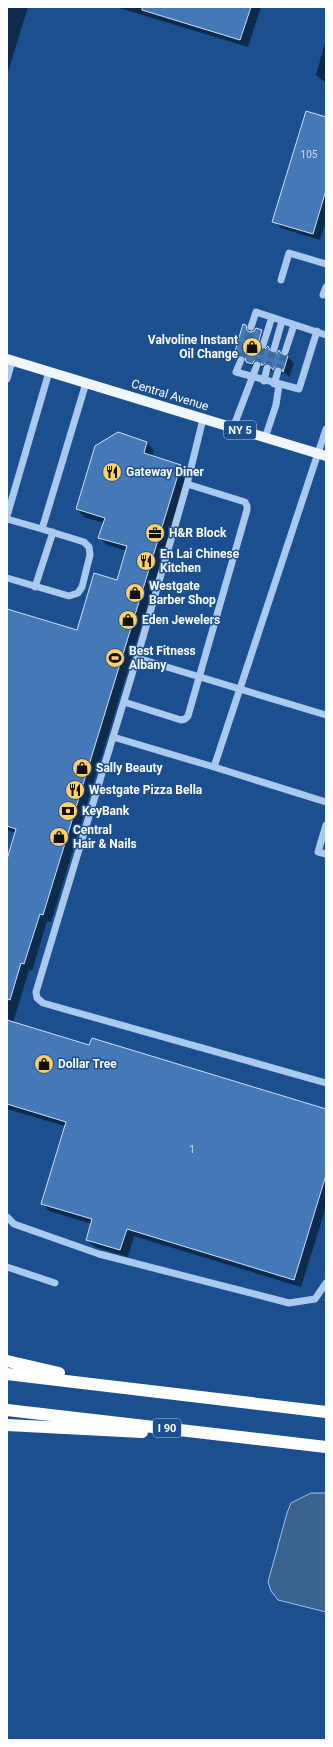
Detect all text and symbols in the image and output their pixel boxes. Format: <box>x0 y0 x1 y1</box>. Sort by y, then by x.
house number: 105 <box>301 149 318 160</box>
place label: Valvoline Instant Oil Change <box>148 333 239 361</box>
shop icon: Valvoline Instant Oil Change <box>241 336 263 358</box>
street label: Central Avenue <box>130 377 210 413</box>
road number: NY 5 <box>224 421 256 439</box>
restaurant icon: Gateway Diner <box>101 461 123 483</box>
place label: Gateway Diner <box>126 465 204 479</box>
office icon: H&R Block <box>144 522 166 544</box>
place label: H&R Block <box>169 526 227 540</box>
place label: En Lai Chinese Kitchen <box>160 547 240 575</box>
restaurant icon: En Lai Chinese Kitchen <box>135 550 157 572</box>
place label: Westgate Barber Shop <box>149 579 216 607</box>
shop icon: Westgate Barber Shop <box>124 582 146 604</box>
shop icon: Eden Jewelers <box>117 609 139 631</box>
place label: Eden Jewelers <box>142 613 220 627</box>
place label: Best Fitness Albany <box>129 644 196 672</box>
sports icon: Best Fitness Albany <box>104 647 126 669</box>
shop icon: Sally Beauty <box>71 757 93 779</box>
place label: Sally Beauty <box>96 761 164 775</box>
restaurant icon: Westgate Pizza Bella <box>64 779 86 801</box>
place label: Westgate Pizza Bella <box>89 783 203 797</box>
bank icon: KeyBank <box>57 800 79 822</box>
place label: KeyBank <box>82 804 130 818</box>
place label: Central Hair & Nails <box>73 823 137 851</box>
shop icon: Central Hair & Nails <box>48 826 70 848</box>
shop icon: Dollar Tree <box>33 1053 55 1075</box>
place label: Dollar Tree <box>58 1057 117 1071</box>
house number: 1 <box>189 1144 195 1155</box>
road number: I 90 <box>153 1419 181 1437</box>

